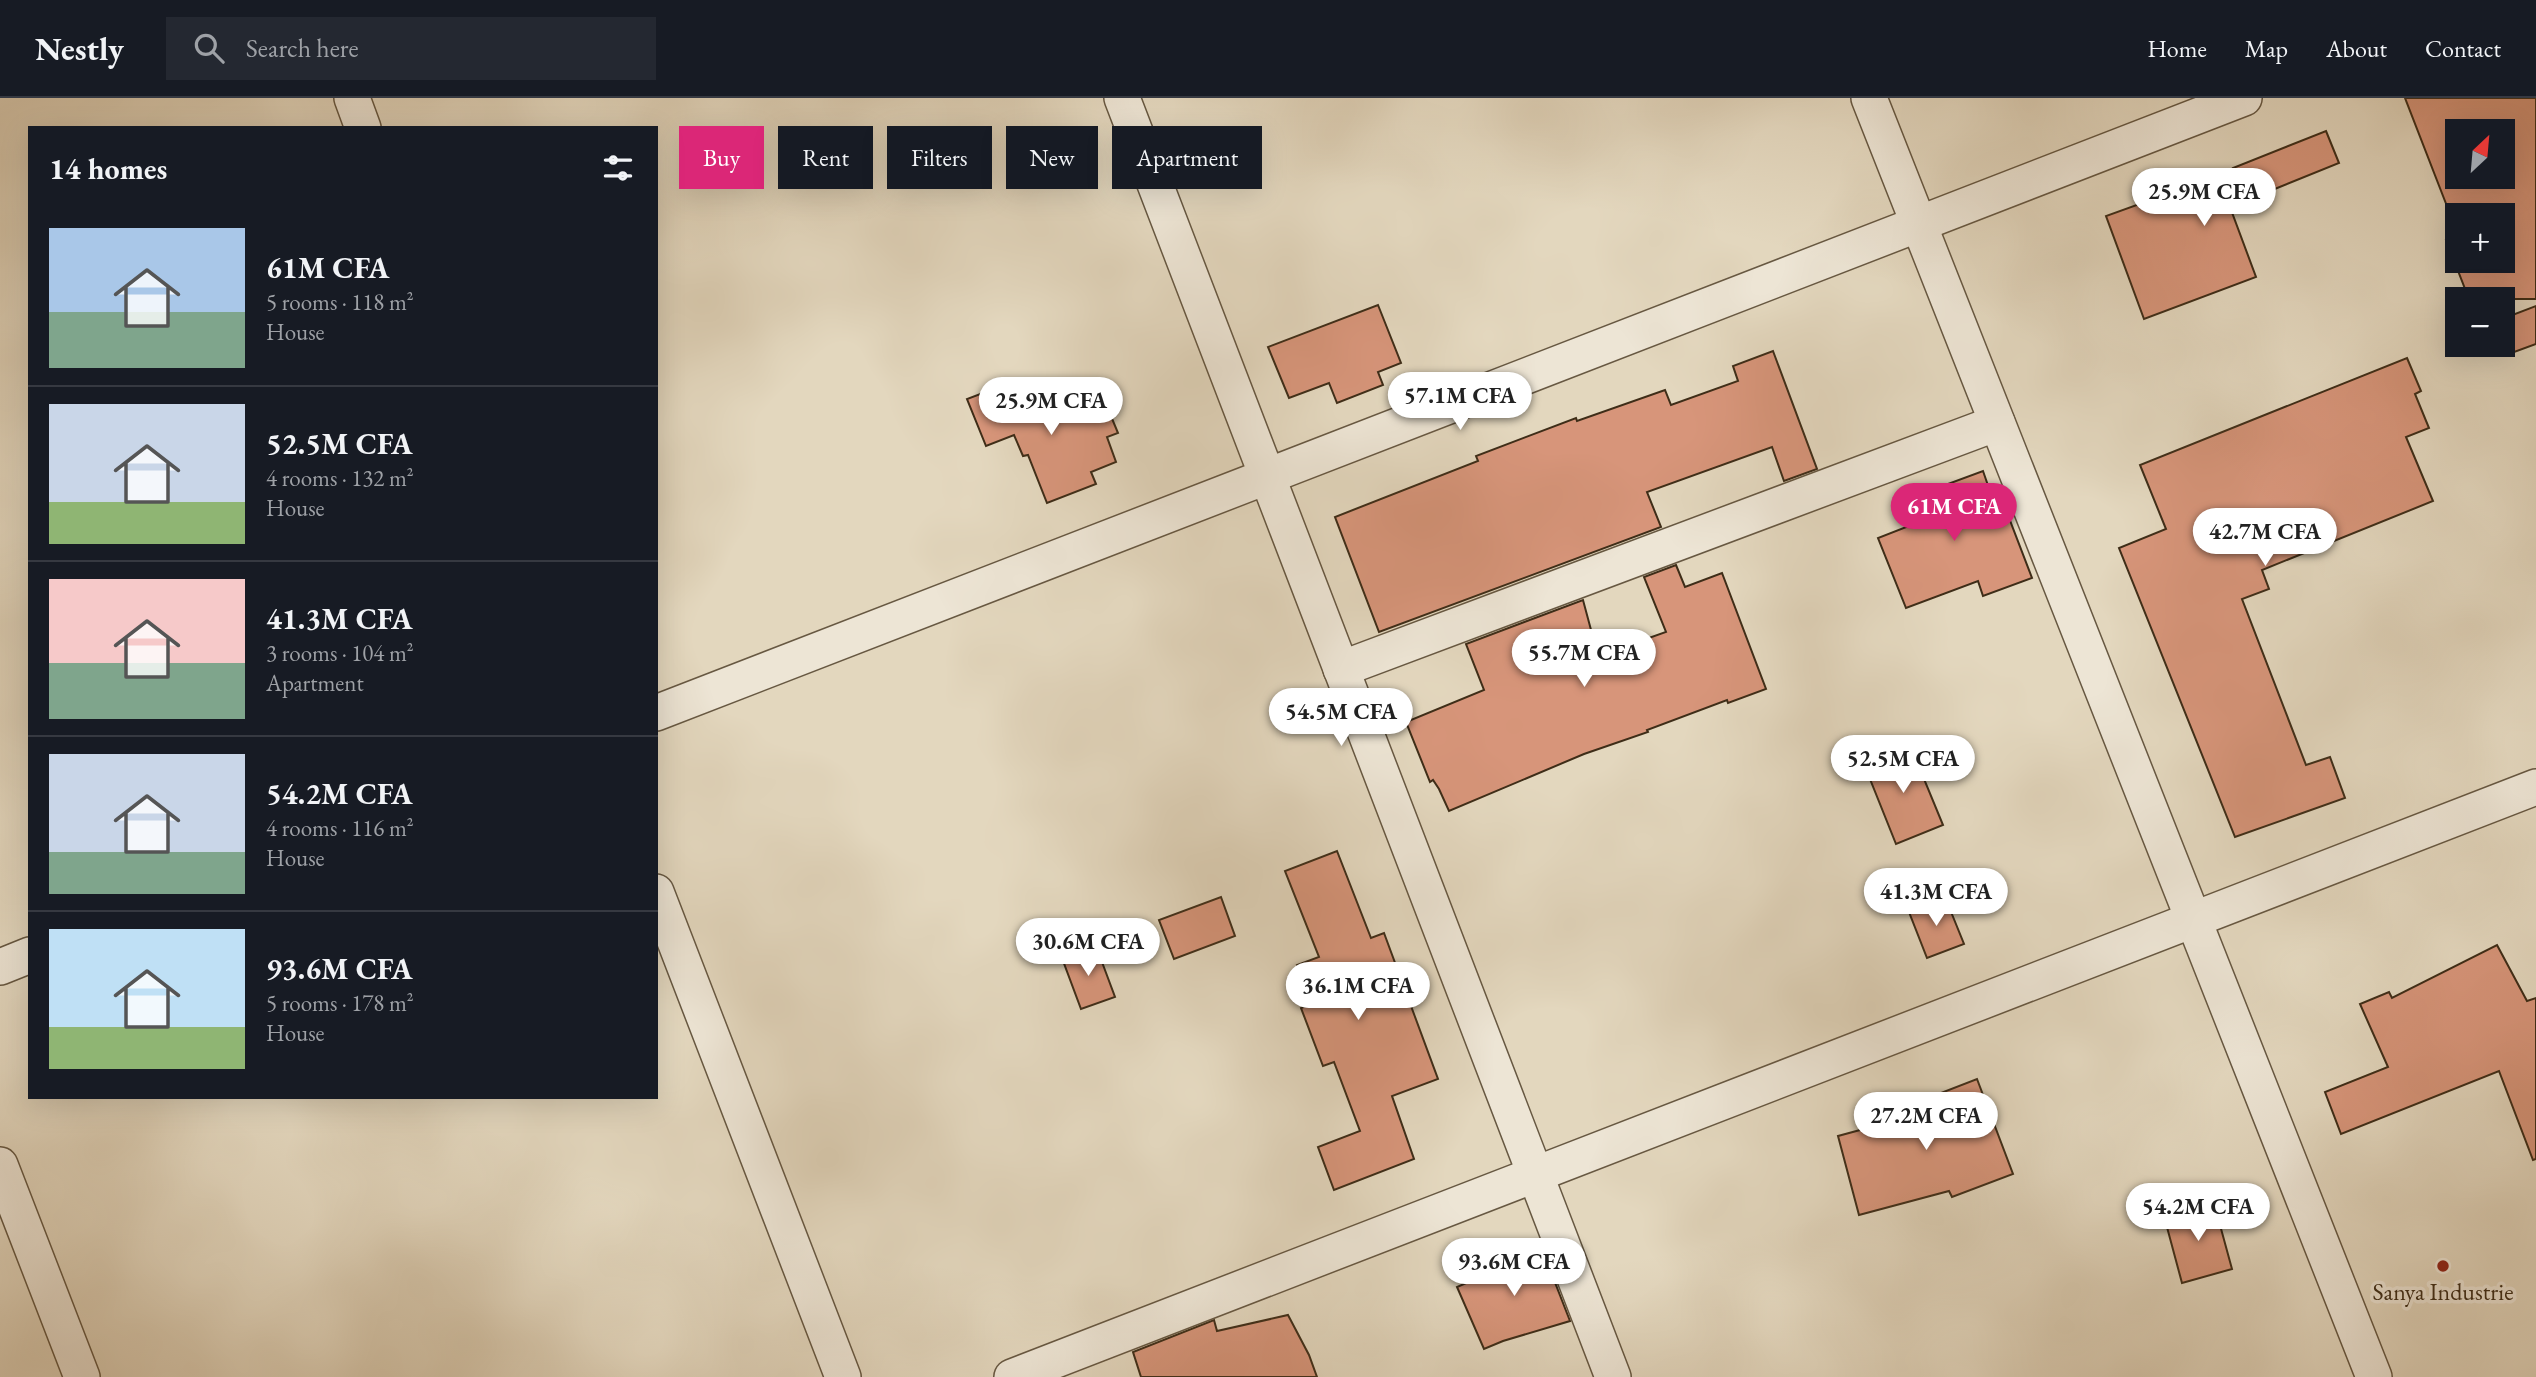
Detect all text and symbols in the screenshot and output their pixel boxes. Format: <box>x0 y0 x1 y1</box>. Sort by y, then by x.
search box <box>166 17 656 80</box>
text: Nestly <box>35 27 124 70</box>
icon: search <box>190 29 228 67</box>
text: Search here <box>246 31 359 65</box>
text: Home <box>2147 33 2207 64</box>
text: Map <box>2245 33 2288 64</box>
text: About <box>2326 33 2387 64</box>
text: Contact <box>2425 33 2501 64</box>
north arrow <box>2445 119 2515 189</box>
map controls <box>2445 119 2515 357</box>
chip: Buy <box>679 126 764 189</box>
chip: Rent <box>778 126 873 189</box>
chip: Filters <box>887 126 992 189</box>
chip: New <box>1006 126 1098 189</box>
chip: Apartment <box>1112 126 1262 189</box>
text: 14 homes <box>49 149 167 188</box>
icon: filters <box>599 149 637 187</box>
pin: 25.9M CFA <box>2124 169 2284 228</box>
text: 25.9M CFA <box>2148 176 2260 206</box>
button: + <box>2445 203 2515 273</box>
text: 61M CFA <box>266 248 389 287</box>
icon: home <box>105 256 189 340</box>
text: 5 rooms · 118 m² <box>266 287 414 317</box>
button: − <box>2445 287 2515 357</box>
text: House <box>266 317 325 347</box>
pin: 57.1M CFA <box>1380 372 1540 432</box>
pin: 25.9M CFA <box>971 378 1131 437</box>
text: 57.1M CFA <box>1404 380 1516 410</box>
text: 25.9M CFA <box>995 385 1107 415</box>
text: 52.5M CFA <box>266 424 413 463</box>
icon: home <box>105 432 189 516</box>
text: 4 rooms · 132 m² <box>266 463 414 493</box>
pin: 61M CFA <box>1889 484 2019 543</box>
text: 61M CFA <box>1907 491 2001 521</box>
text: House <box>266 493 325 523</box>
pin: 42.7M CFA <box>2185 508 2345 568</box>
text: 42.7M CFA <box>2209 516 2321 546</box>
text: 41.3M CFA <box>266 599 413 638</box>
icon: home <box>105 607 189 691</box>
pin: 55.7M CFA <box>1504 630 1664 689</box>
text: 55.7M CFA <box>1528 637 1640 667</box>
text: 3 rooms · 104 m² <box>266 638 414 668</box>
text: Apartment <box>266 668 364 698</box>
pin: 54.5M CFA <box>1261 688 1421 748</box>
text: 54.5M CFA <box>1285 696 1397 726</box>
pin: 52.5M CFA <box>1823 736 1983 795</box>
text: 52.5M CFA <box>1847 743 1959 773</box>
text: 54.2M CFA <box>266 774 413 813</box>
icon: home <box>105 782 189 866</box>
text: 4 rooms · 116 m² <box>266 813 414 843</box>
text: House <box>266 843 325 873</box>
pin: 41.3M CFA <box>1856 868 2016 928</box>
text: 41.3M CFA <box>1880 876 1992 906</box>
pin: 30.6M CFA <box>1008 918 1168 978</box>
text: 30.6M CFA <box>1032 926 1144 956</box>
text: 93.6M CFA <box>266 949 413 988</box>
icon: home <box>105 957 189 1041</box>
pin: 36.1M CFA <box>1278 962 1438 1022</box>
text: 36.1M CFA <box>1302 970 1414 1000</box>
text: 5 rooms · 178 m² <box>266 988 414 1018</box>
text: House <box>266 1018 325 1048</box>
pin: 27.2M CFA <box>1846 1093 2006 1152</box>
text: 27.2M CFA <box>1870 1100 1982 1130</box>
pin: 54.2M CFA <box>2118 1184 2278 1243</box>
text: 54.2M CFA <box>2142 1191 2254 1221</box>
pin: 93.6M CFA <box>1434 1238 1594 1298</box>
text: 93.6M CFA <box>1458 1246 1570 1276</box>
marker: Sanya Industrie <box>2435 1258 2451 1274</box>
place label: Sanya Industrie <box>2372 1276 2514 1307</box>

